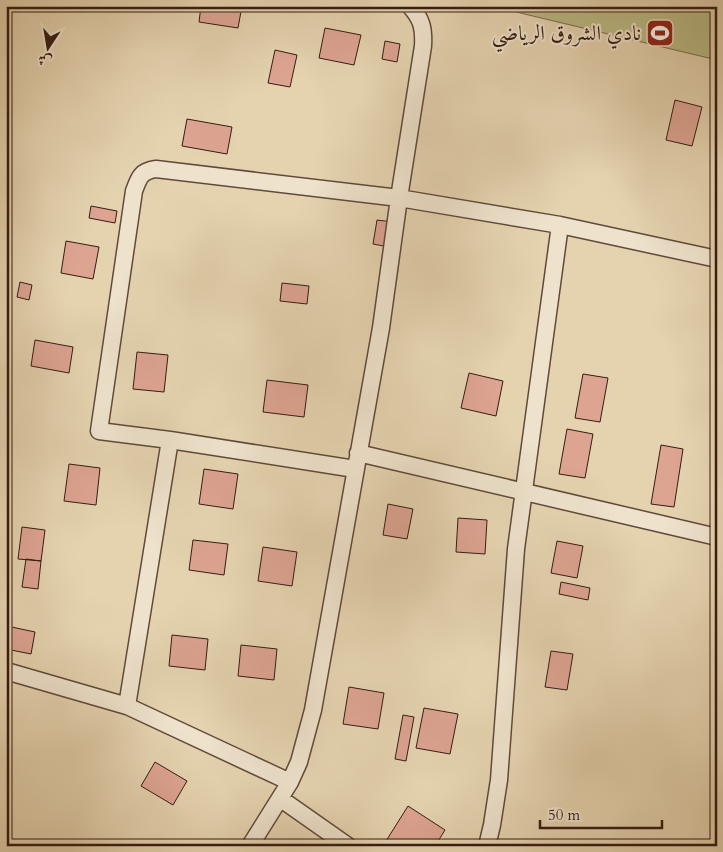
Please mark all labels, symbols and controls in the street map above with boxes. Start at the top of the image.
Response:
sports icon: نادي الشروق الرياضي [645,18,675,48]
place label: نادي الشروق الرياضي [492,19,641,53]
north arrow [22,22,72,72]
text: ش [37,49,54,71]
scale bar [540,797,663,829]
text: 50 m [548,805,580,825]

